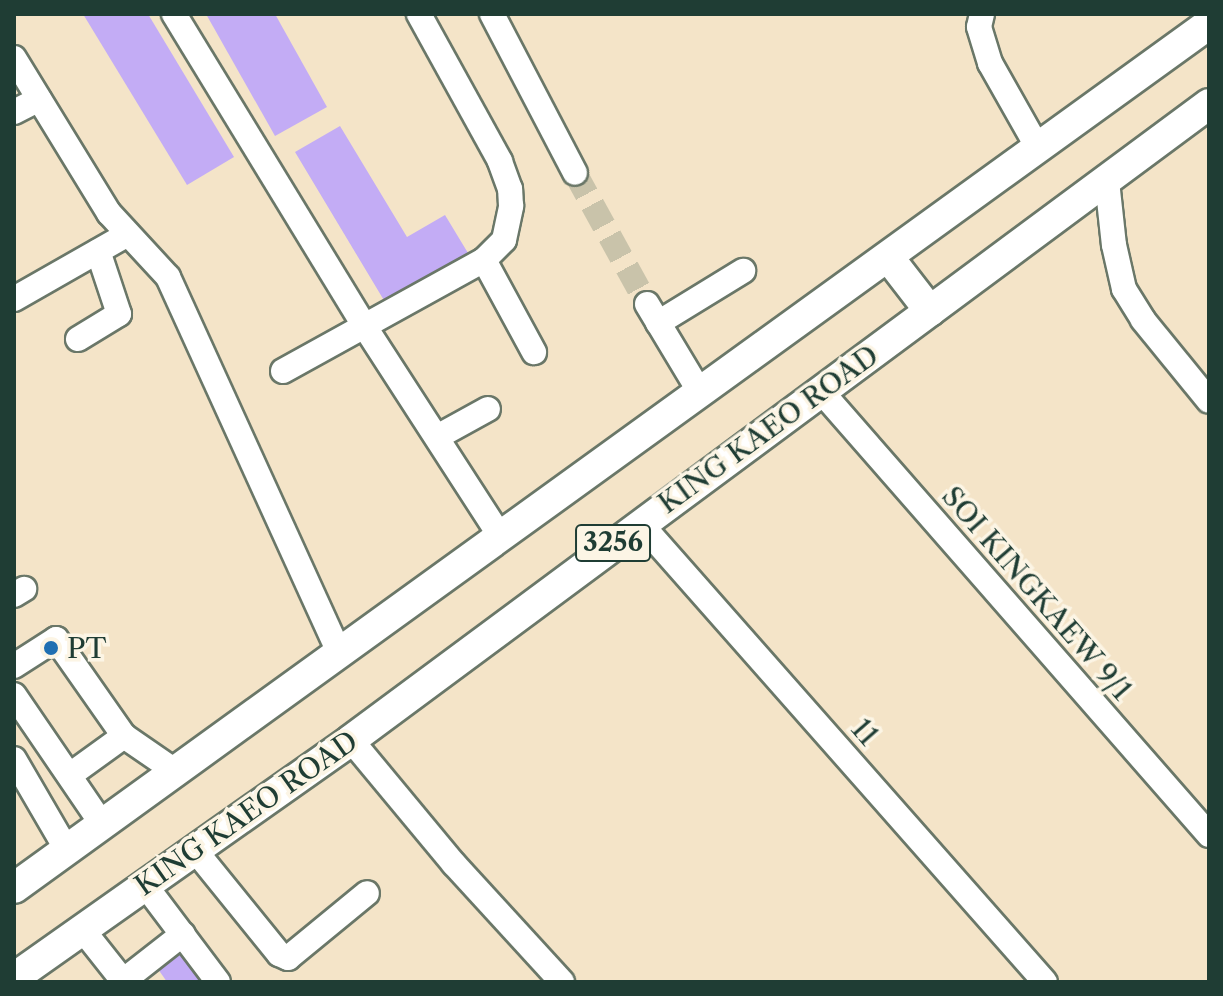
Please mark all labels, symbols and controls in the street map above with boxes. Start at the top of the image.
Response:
street label: KING KAEO ROAD [651,338,885,520]
street label: SOI KINGKAEW 9/1 [935,479,1139,707]
road number: 3256 [575,521,651,565]
place label: PT [67,631,106,665]
marker: PT [42,639,60,657]
street label: 11 [845,712,885,752]
street label: KING KAEO ROAD [128,724,364,902]

